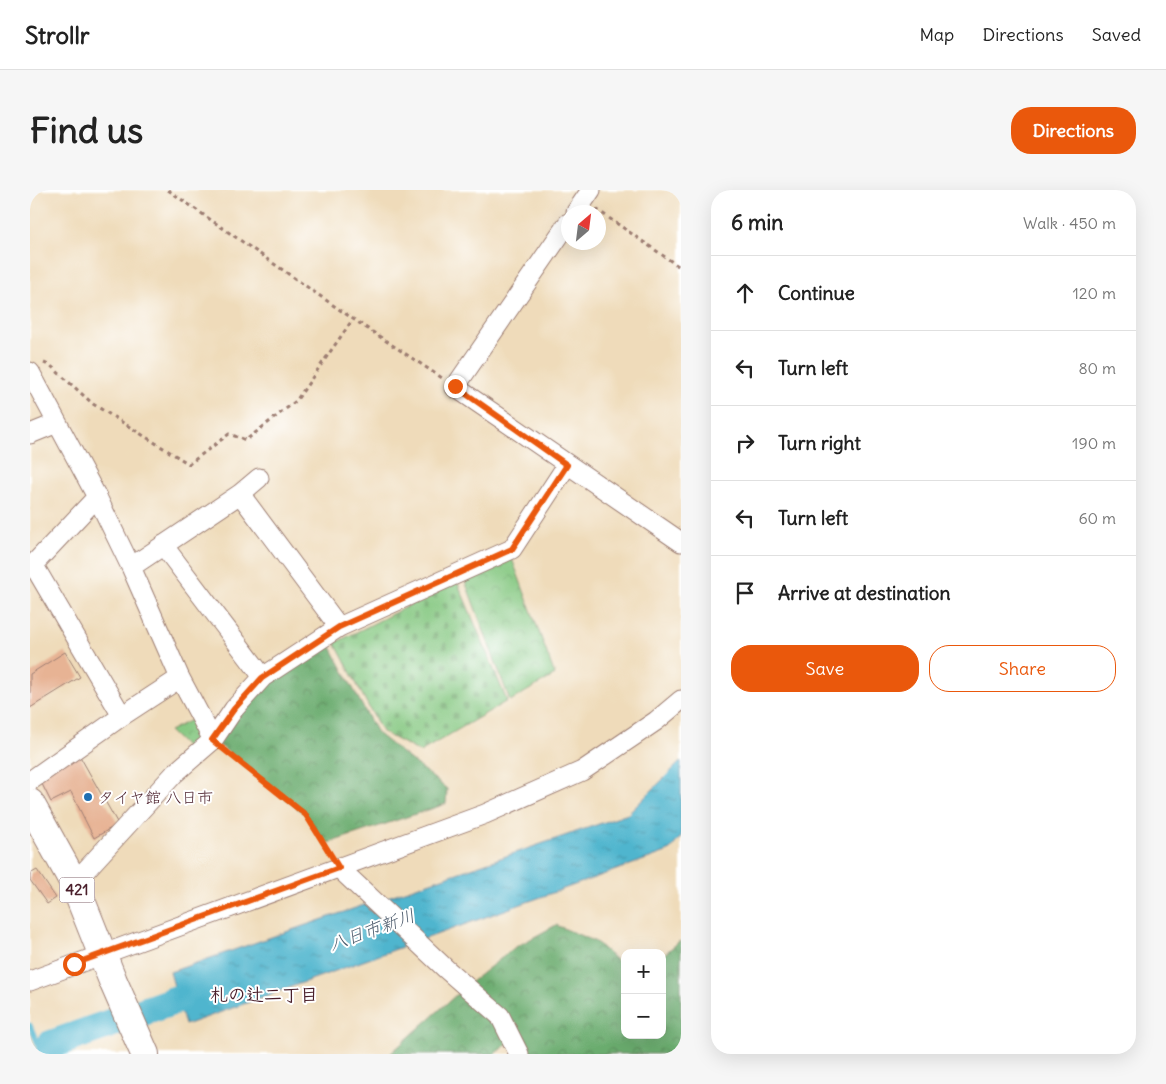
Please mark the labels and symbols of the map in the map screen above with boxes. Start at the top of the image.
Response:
north arrow [561,205,606,250]
route end [444,375,467,398]
place label: タイヤ館 八日市 [98,787,213,807]
marker: タイヤ館 八日市 [82,791,94,803]
road number: 421 [60,878,94,902]
water label: 八日市新川 [326,903,418,956]
route start [63,953,86,976]
district label: 札の辻二丁目 [210,983,318,1006]

